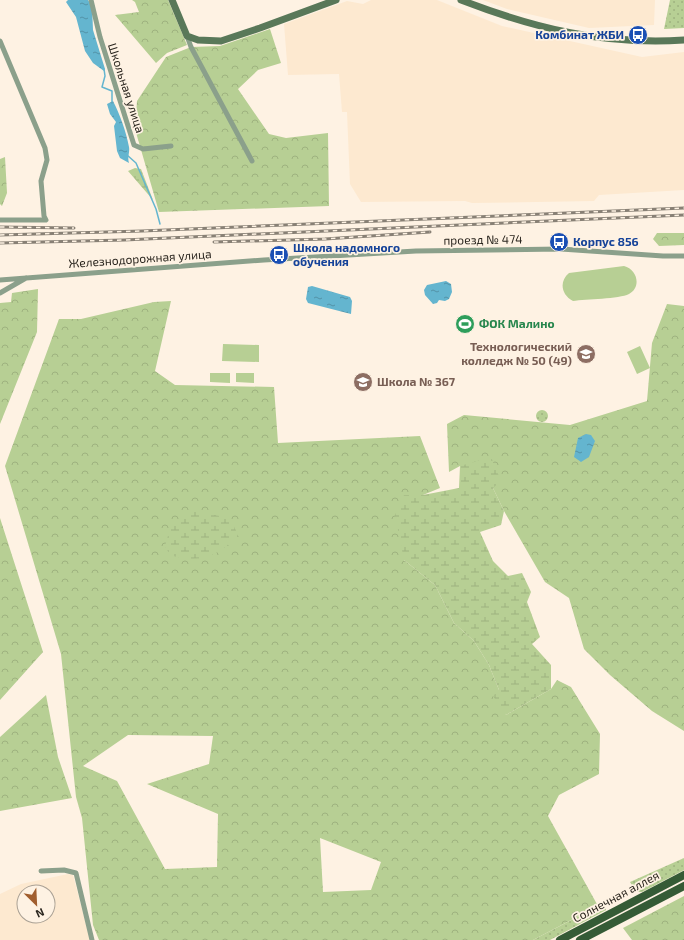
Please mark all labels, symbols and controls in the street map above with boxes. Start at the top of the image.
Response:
bus stop icon: Комбинат ЖБИ [627,24,649,46]
place label: Комбинат ЖБИ [535,27,624,41]
street label: Школьная улица [105,41,148,135]
street label: проезд № 474 [443,231,523,247]
bus stop icon: Корпус 856 [548,231,570,253]
place label: Корпус 856 [573,234,639,248]
place label: Школа надомного обучения [293,240,400,268]
bus stop icon: Школа надомного обучения [268,244,290,266]
street label: Железнодорожная улица [68,246,212,271]
sports icon: ФОК Малино [454,313,476,335]
place label: ФОК Малино [479,316,554,330]
place label: Технологический колледж № 50 (49) [461,339,572,367]
school or university icon: Технологический колледж № 50 (49) [575,343,597,365]
school or university icon: Школа № 367 [352,371,374,393]
place label: Школа № 367 [377,374,456,388]
street label: Солнечная аллея [570,867,661,925]
north arrow [16,884,56,924]
text: N [34,906,47,921]

